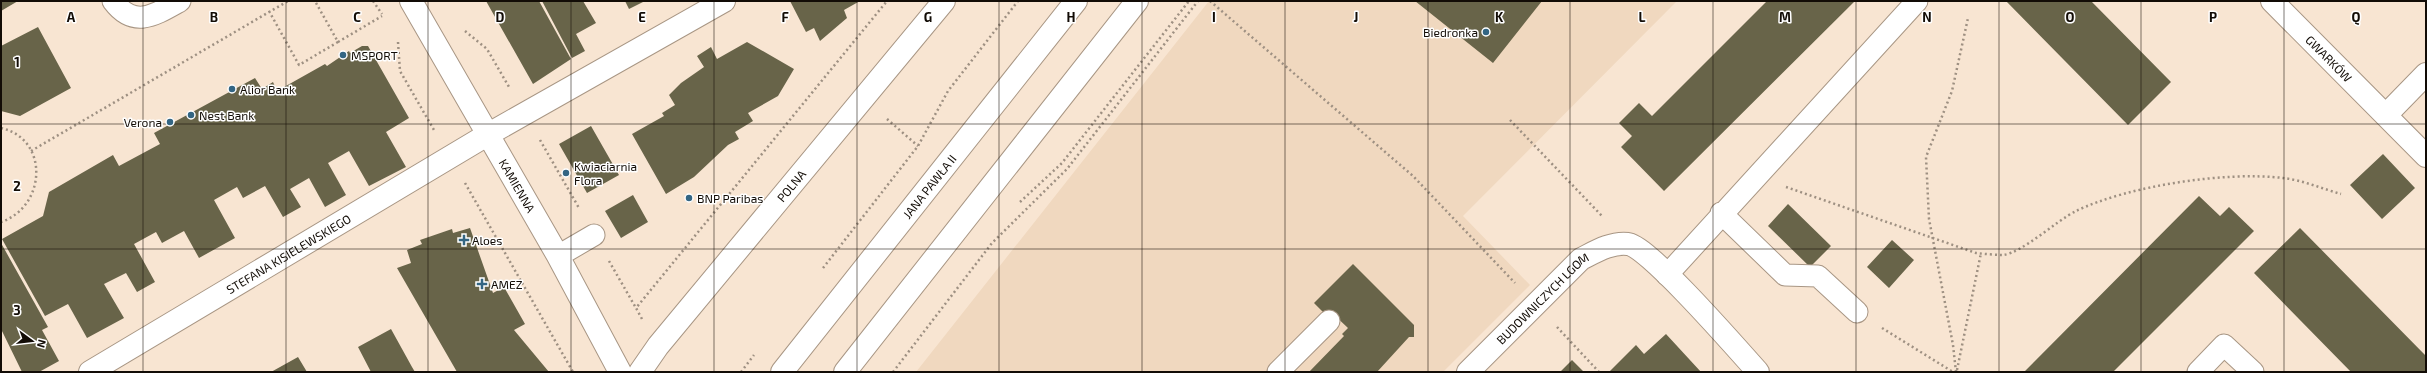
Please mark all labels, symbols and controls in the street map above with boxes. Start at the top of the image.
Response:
text: A [67,9,76,25]
text: B [210,9,218,25]
text: C [353,9,361,25]
text: D [496,9,505,25]
text: E [638,9,646,25]
text: F [781,9,789,25]
text: G [924,9,932,25]
text: H [1067,9,1076,25]
text: I [1212,9,1216,25]
text: J [1354,9,1358,25]
text: K [1495,9,1504,25]
text: L [1639,9,1646,25]
text: M [1779,9,1791,25]
text: N [1922,9,1932,25]
text: O [2066,9,2075,25]
text: P [2209,9,2217,25]
text: Q [2352,9,2361,26]
place label: Biedronka [1423,25,1478,39]
marker: Biedronka [1481,27,1491,37]
street label: GWARKÓW [2303,32,2355,85]
place label: MSPORT [351,48,398,62]
marker: MSPORT [338,50,348,60]
text: 1 [14,54,20,70]
place label: Alior Bank [240,82,295,96]
marker: Alior Bank [227,84,237,94]
place label: Nest Bank [199,108,254,122]
marker: Nest Bank [186,110,196,120]
place label: Verona [124,115,162,129]
marker: Verona [165,117,175,127]
street label: JANA PAWŁA II [900,151,959,221]
street label: KAMIENNA [496,156,539,215]
place label: Kwiaciarnia Flora [574,159,637,187]
street label: POLNA [774,166,809,204]
marker: Kwiaciarnia Flora [561,168,571,178]
text: 2 [13,178,21,194]
place label: BNP Paribas [697,191,763,205]
marker: BNP Paribas [684,193,694,203]
street label: STEFANA KISIELEWSKIEGO [224,211,353,296]
place label: Aloes [472,233,502,247]
marker: Aloes [459,235,469,245]
street label: BUDOWNICZYCH LGOM [1493,249,1591,347]
place label: AMEZ [491,277,523,291]
marker: AMEZ [476,278,488,290]
text: 3 [13,302,21,318]
north arrow [12,321,52,361]
text: N [35,338,49,349]

